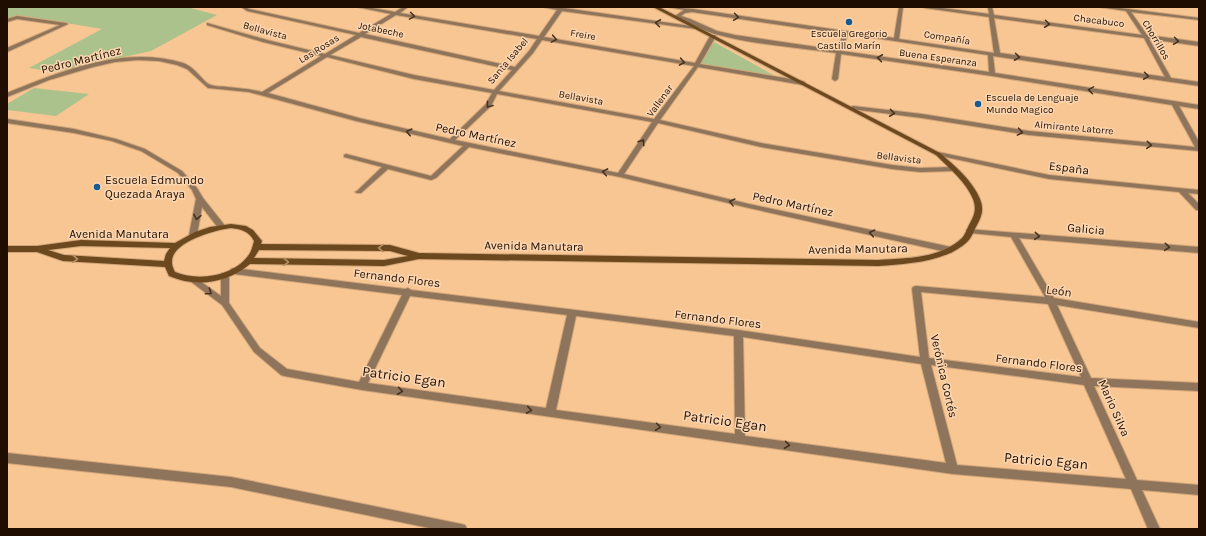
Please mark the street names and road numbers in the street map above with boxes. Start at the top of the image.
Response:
street label: Chacabuco [1073,12,1125,30]
street label: Chorrillos [1139,18,1173,62]
street label: Bellavista [242,19,288,43]
street label: Jotabeche [357,19,405,41]
street label: Freire [569,27,597,43]
street label: Compañía [923,28,971,48]
street label: Las Rosas [297,32,341,66]
street label: Santa Isabel [485,35,531,87]
street label: Pedro Martínez [40,43,123,77]
street label: Buena Esperanza [898,47,978,69]
street label: Vallenar [644,82,676,119]
street label: Bellavista [558,88,604,108]
street label: Almirante Latorre [1034,119,1114,137]
street label: Pedro Martínez [434,120,518,150]
street label: Bellavista [876,149,922,167]
street label: España [1048,159,1090,177]
street label: Pedro Martínez [751,189,835,219]
street label: Galicia [1067,220,1105,238]
street label: Avenida Manutara [69,227,169,241]
street label: Avenida Manutara [484,238,584,254]
street label: Avenida Manutara [808,241,908,257]
street label: Fernando Flores [353,266,441,290]
street label: León [1045,282,1073,300]
street label: Fernando Flores [674,307,762,331]
street label: Verónica Cortés [928,333,960,419]
street label: Fernando Flores [995,351,1083,375]
street label: Patricio Egan [361,363,447,391]
street label: Mario Silva [1095,377,1133,439]
street label: Patricio Egan [682,407,768,435]
street label: Patricio Egan [1003,449,1089,473]

